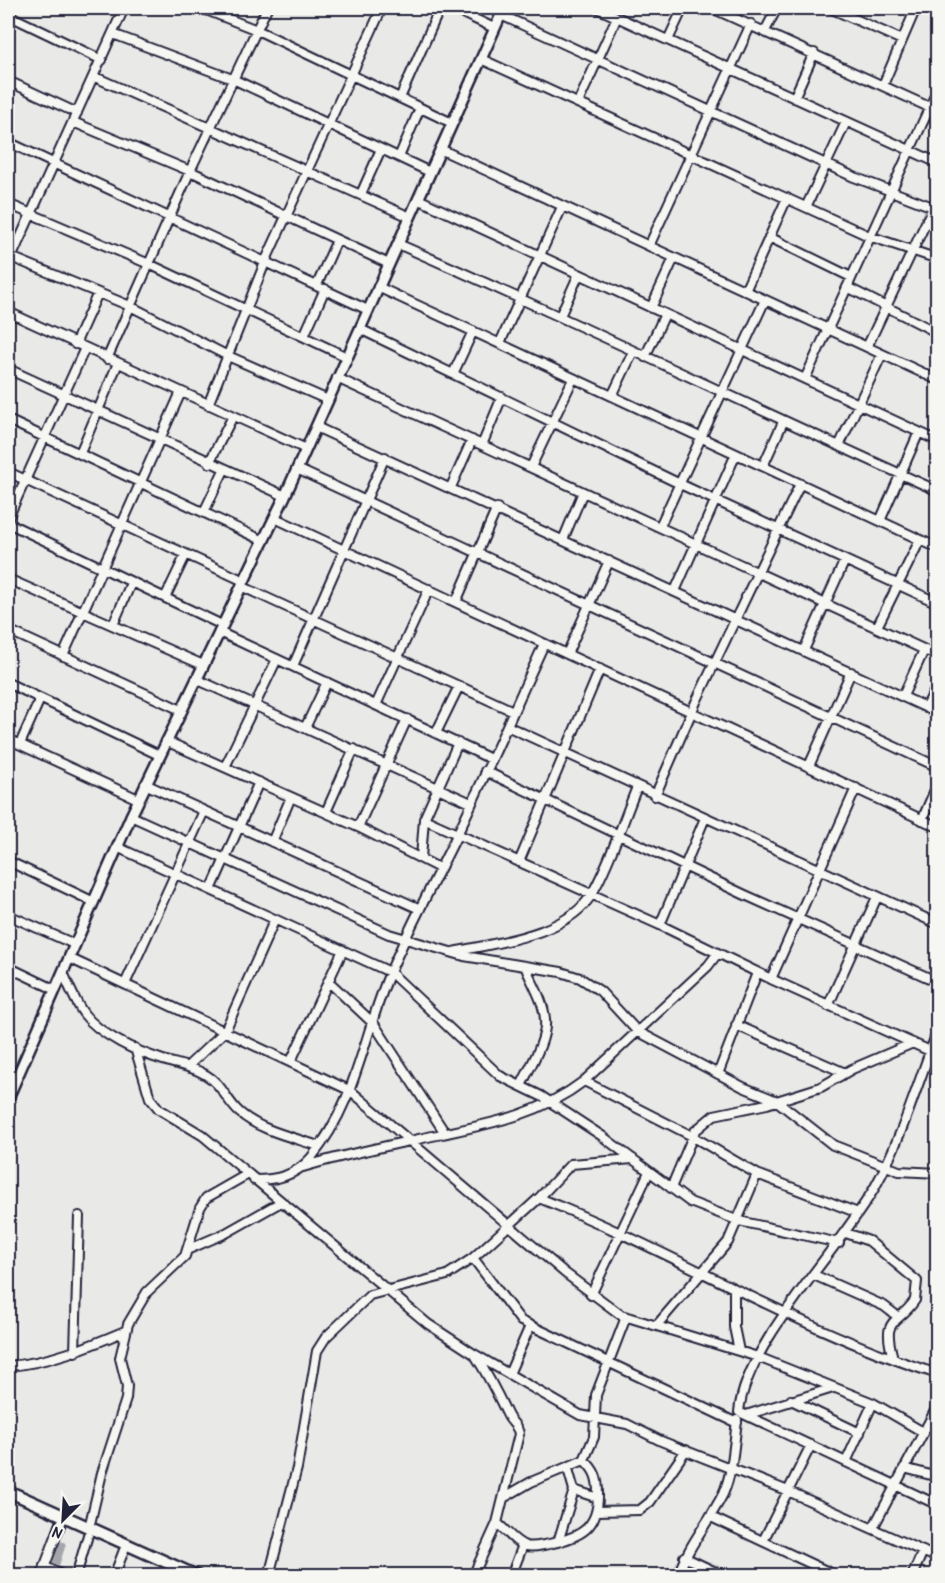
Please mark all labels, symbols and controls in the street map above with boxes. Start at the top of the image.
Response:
north arrow [33,1490,93,1550]
text: N [48,1522,65,1545]

